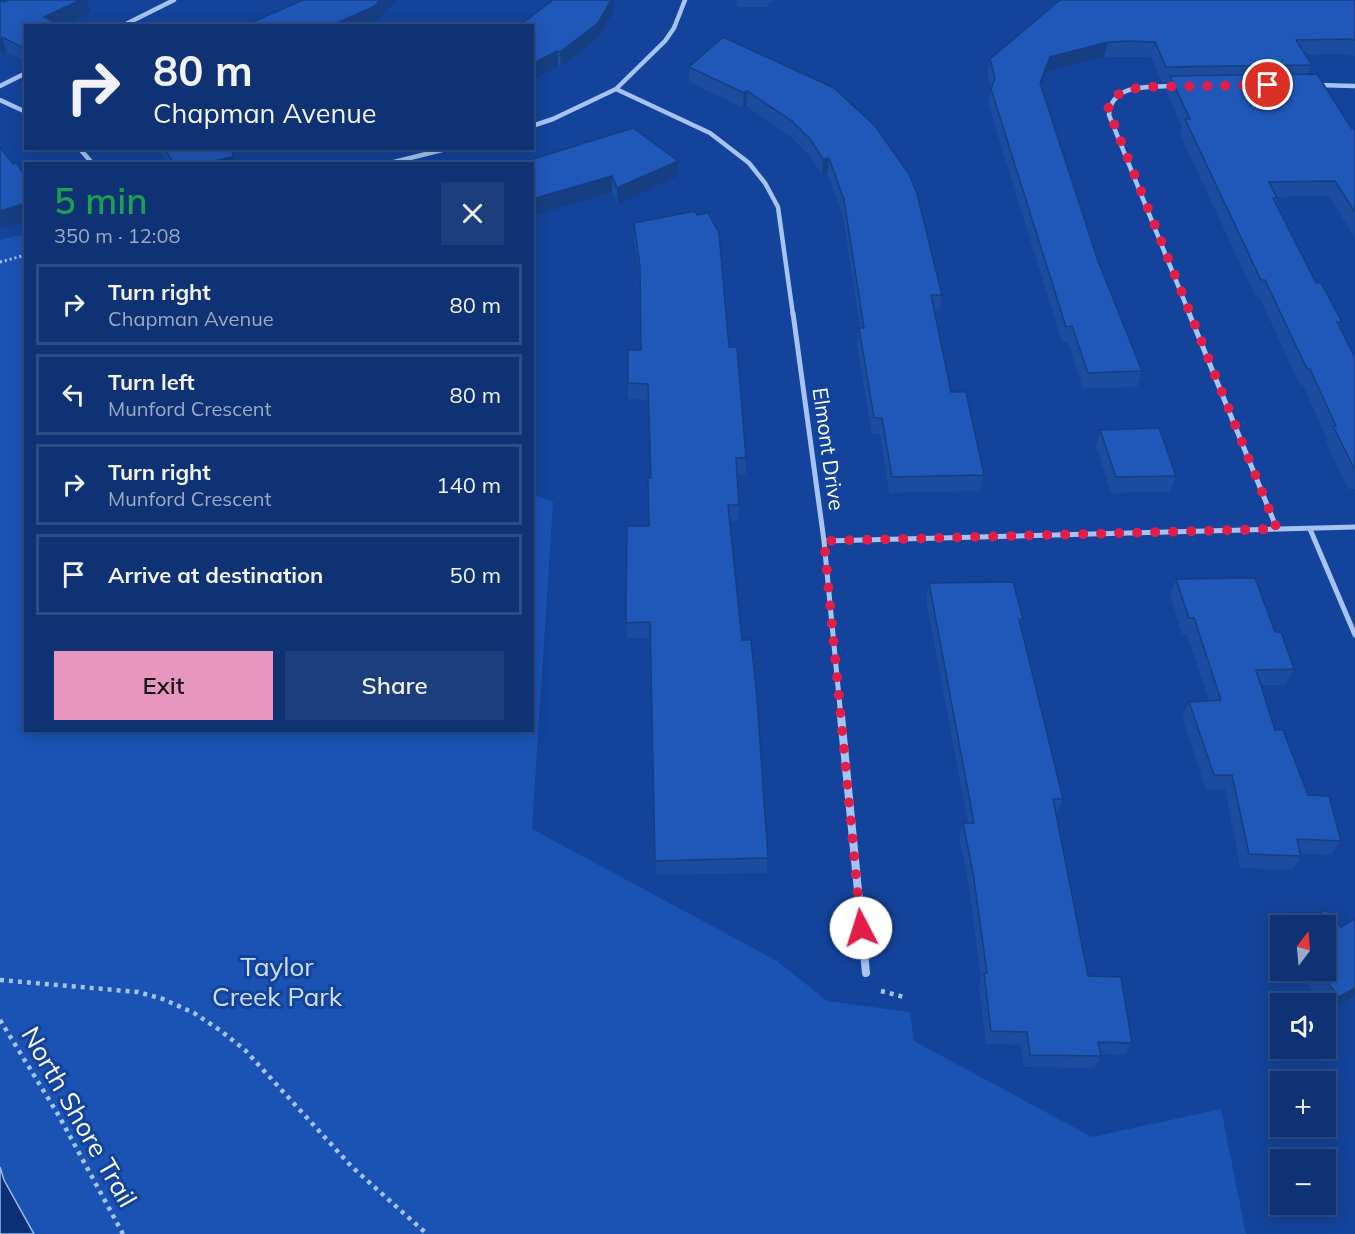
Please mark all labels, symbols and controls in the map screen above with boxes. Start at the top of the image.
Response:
text: 80 m [153,44,253,97]
icon: right [54,48,132,126]
pin [1242,59,1293,110]
icon: arrive [1251,68,1284,101]
text: Chapman Avenue [153,96,377,130]
text: 5 min [54,178,148,223]
button: close [441,182,504,245]
text: 350 m · 12:08 [54,223,180,248]
text: Turn right [108,278,211,306]
icon: right [57,288,90,321]
text: 80 m [450,291,501,319]
text: Chapman Avenue [108,306,274,331]
text: Turn left [108,368,195,396]
icon: left [57,378,90,411]
text: 80 m [450,381,501,409]
street label: Elmont Drive [808,386,850,512]
text: Munford Crescent [108,396,272,421]
text: Turn right [108,458,211,486]
icon: right [57,468,90,501]
text: 140 m [436,471,501,499]
text: Munford Crescent [108,486,272,511]
icon: arrive [57,558,90,591]
text: Arrive at destination [108,561,323,589]
text: 50 m [450,561,501,589]
button: Exit [54,651,273,720]
button: Share [285,651,504,720]
position arrow [829,896,893,960]
north arrow [1270,915,1336,981]
map controls [1270,915,1336,1215]
park label: Taylor Creek Park [212,950,343,1013]
button: sound [1270,993,1336,1059]
street label: North Shore Trail [14,1021,144,1213]
button: + [1270,1071,1336,1137]
button: − [1270,1149,1336,1215]

